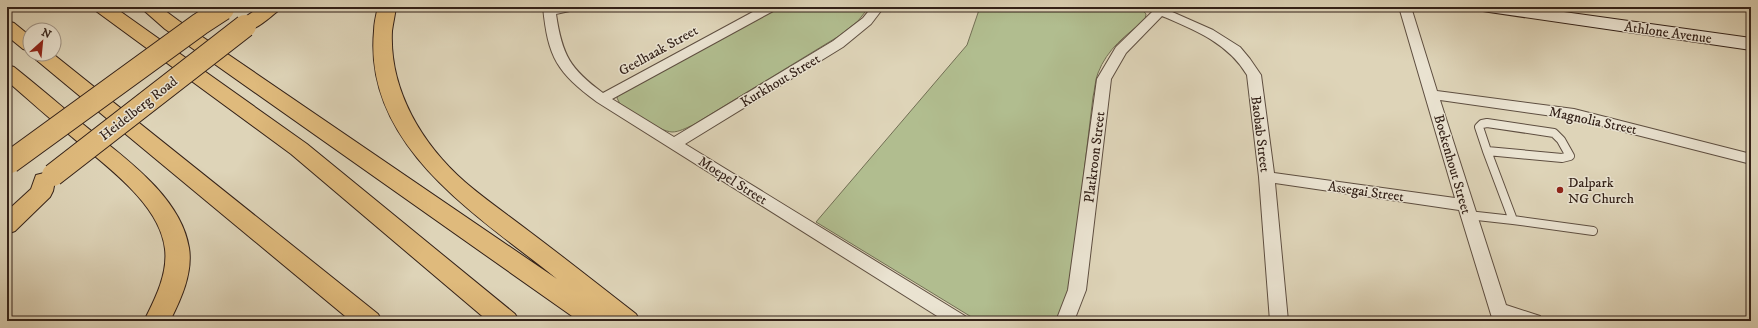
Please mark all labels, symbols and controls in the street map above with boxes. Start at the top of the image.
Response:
street label: Athlone Avenue [1623,18,1713,48]
street label: Geelhaak Street [616,21,702,80]
north arrow [22,22,62,62]
text: N [39,26,53,42]
street label: Kurkhout Street [737,50,824,112]
street label: Heidelberg Road [96,73,181,145]
street label: Baobab Street [1246,95,1274,174]
street label: Magnolia Street [1547,103,1639,139]
street label: Platkroon Street [1080,110,1110,204]
street label: Boekenhout Street [1429,112,1475,217]
street label: Moepel Street [694,152,771,210]
place label: Dalpark NG Church [1568,174,1635,208]
street label: Assegai Street [1327,178,1406,206]
marker: Dalpark NG Church [1555,185,1565,195]

